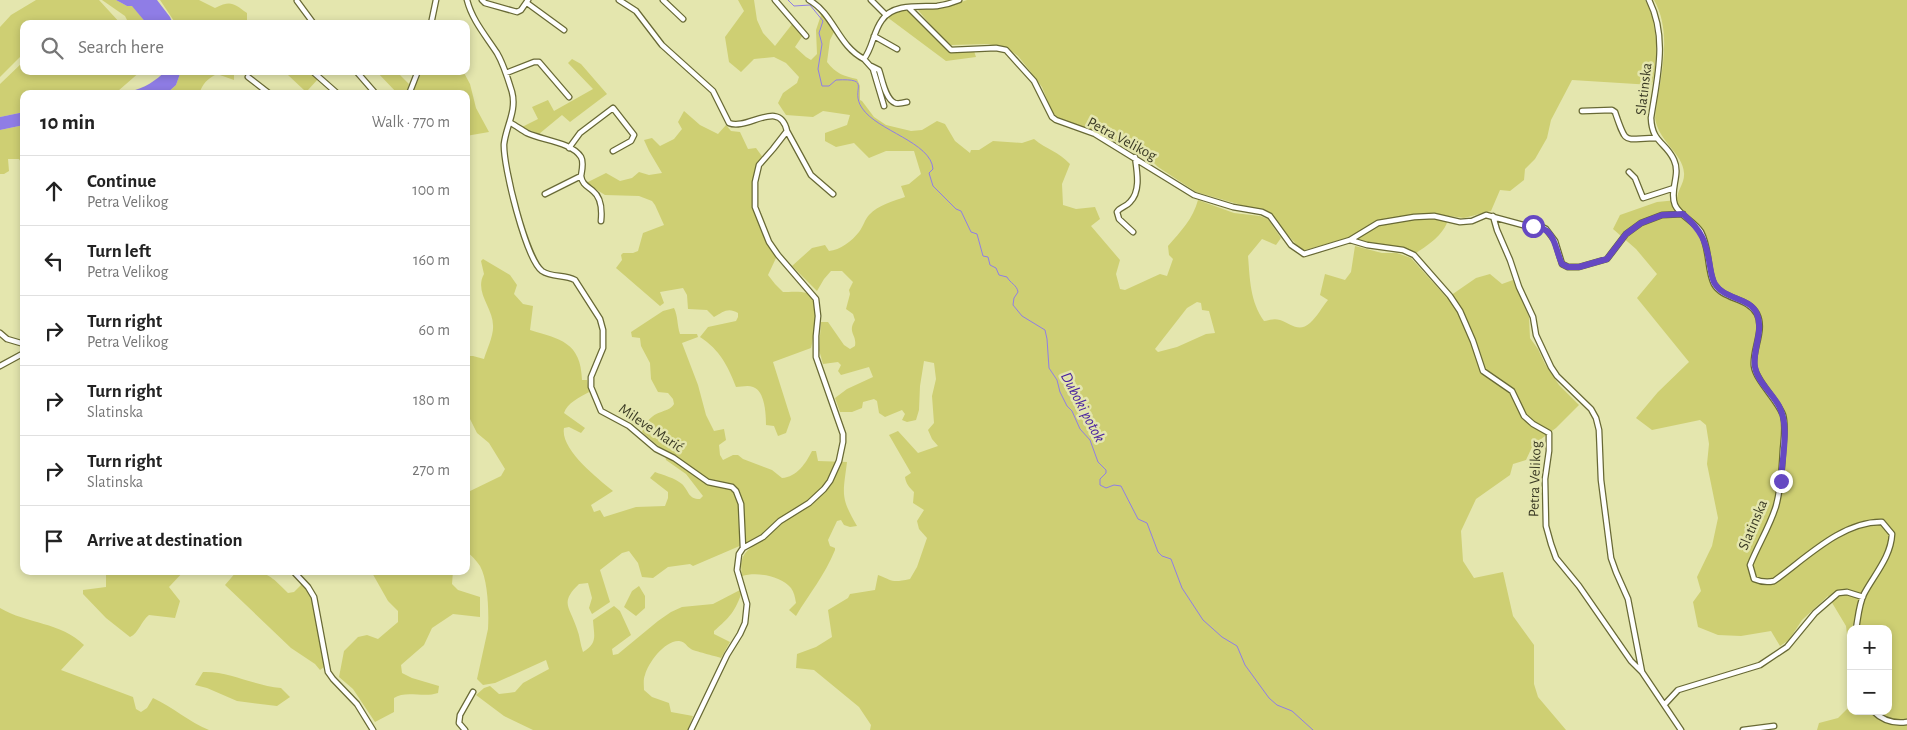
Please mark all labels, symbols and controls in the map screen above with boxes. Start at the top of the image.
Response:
search box [20,20,470,75]
icon: search [38,34,66,62]
text: Search here [78,38,164,57]
street label: Slatinska [1633,62,1655,116]
text: 10 min [40,112,95,133]
text: Walk · 770 m [372,114,450,130]
street label: Petra Velikog [1085,114,1160,164]
text: Continue [87,172,156,191]
icon: ahead [40,177,68,205]
text: 100 m [412,182,450,198]
text: Petra Velikog [87,194,168,210]
route start [1522,215,1545,238]
text: Turn left [87,242,151,261]
icon: left [40,247,68,275]
text: 160 m [413,252,450,268]
text: Petra Velikog [87,264,168,280]
text: Turn right [87,312,162,331]
icon: right [40,317,68,345]
text: 60 m [419,322,450,338]
text: Petra Velikog [87,334,168,350]
water label: Duboki potok [1057,369,1108,445]
text: Turn right [87,382,162,401]
icon: right [40,387,68,415]
text: 180 m [413,392,450,408]
street label: Mileve Marić [616,401,686,455]
text: Slatinska [87,404,143,420]
street label: Petra Velikog [1526,440,1544,517]
text: Turn right [87,452,162,471]
icon: right [40,457,68,485]
text: 270 m [412,462,450,478]
route end [1770,470,1793,493]
text: Slatinska [87,474,143,490]
street label: Slatinska [1736,498,1770,552]
icon: arrive [40,527,68,555]
text: Arrive at destination [87,531,243,550]
map controls [1847,625,1892,715]
button: + [1847,625,1892,670]
button: − [1847,670,1892,715]

